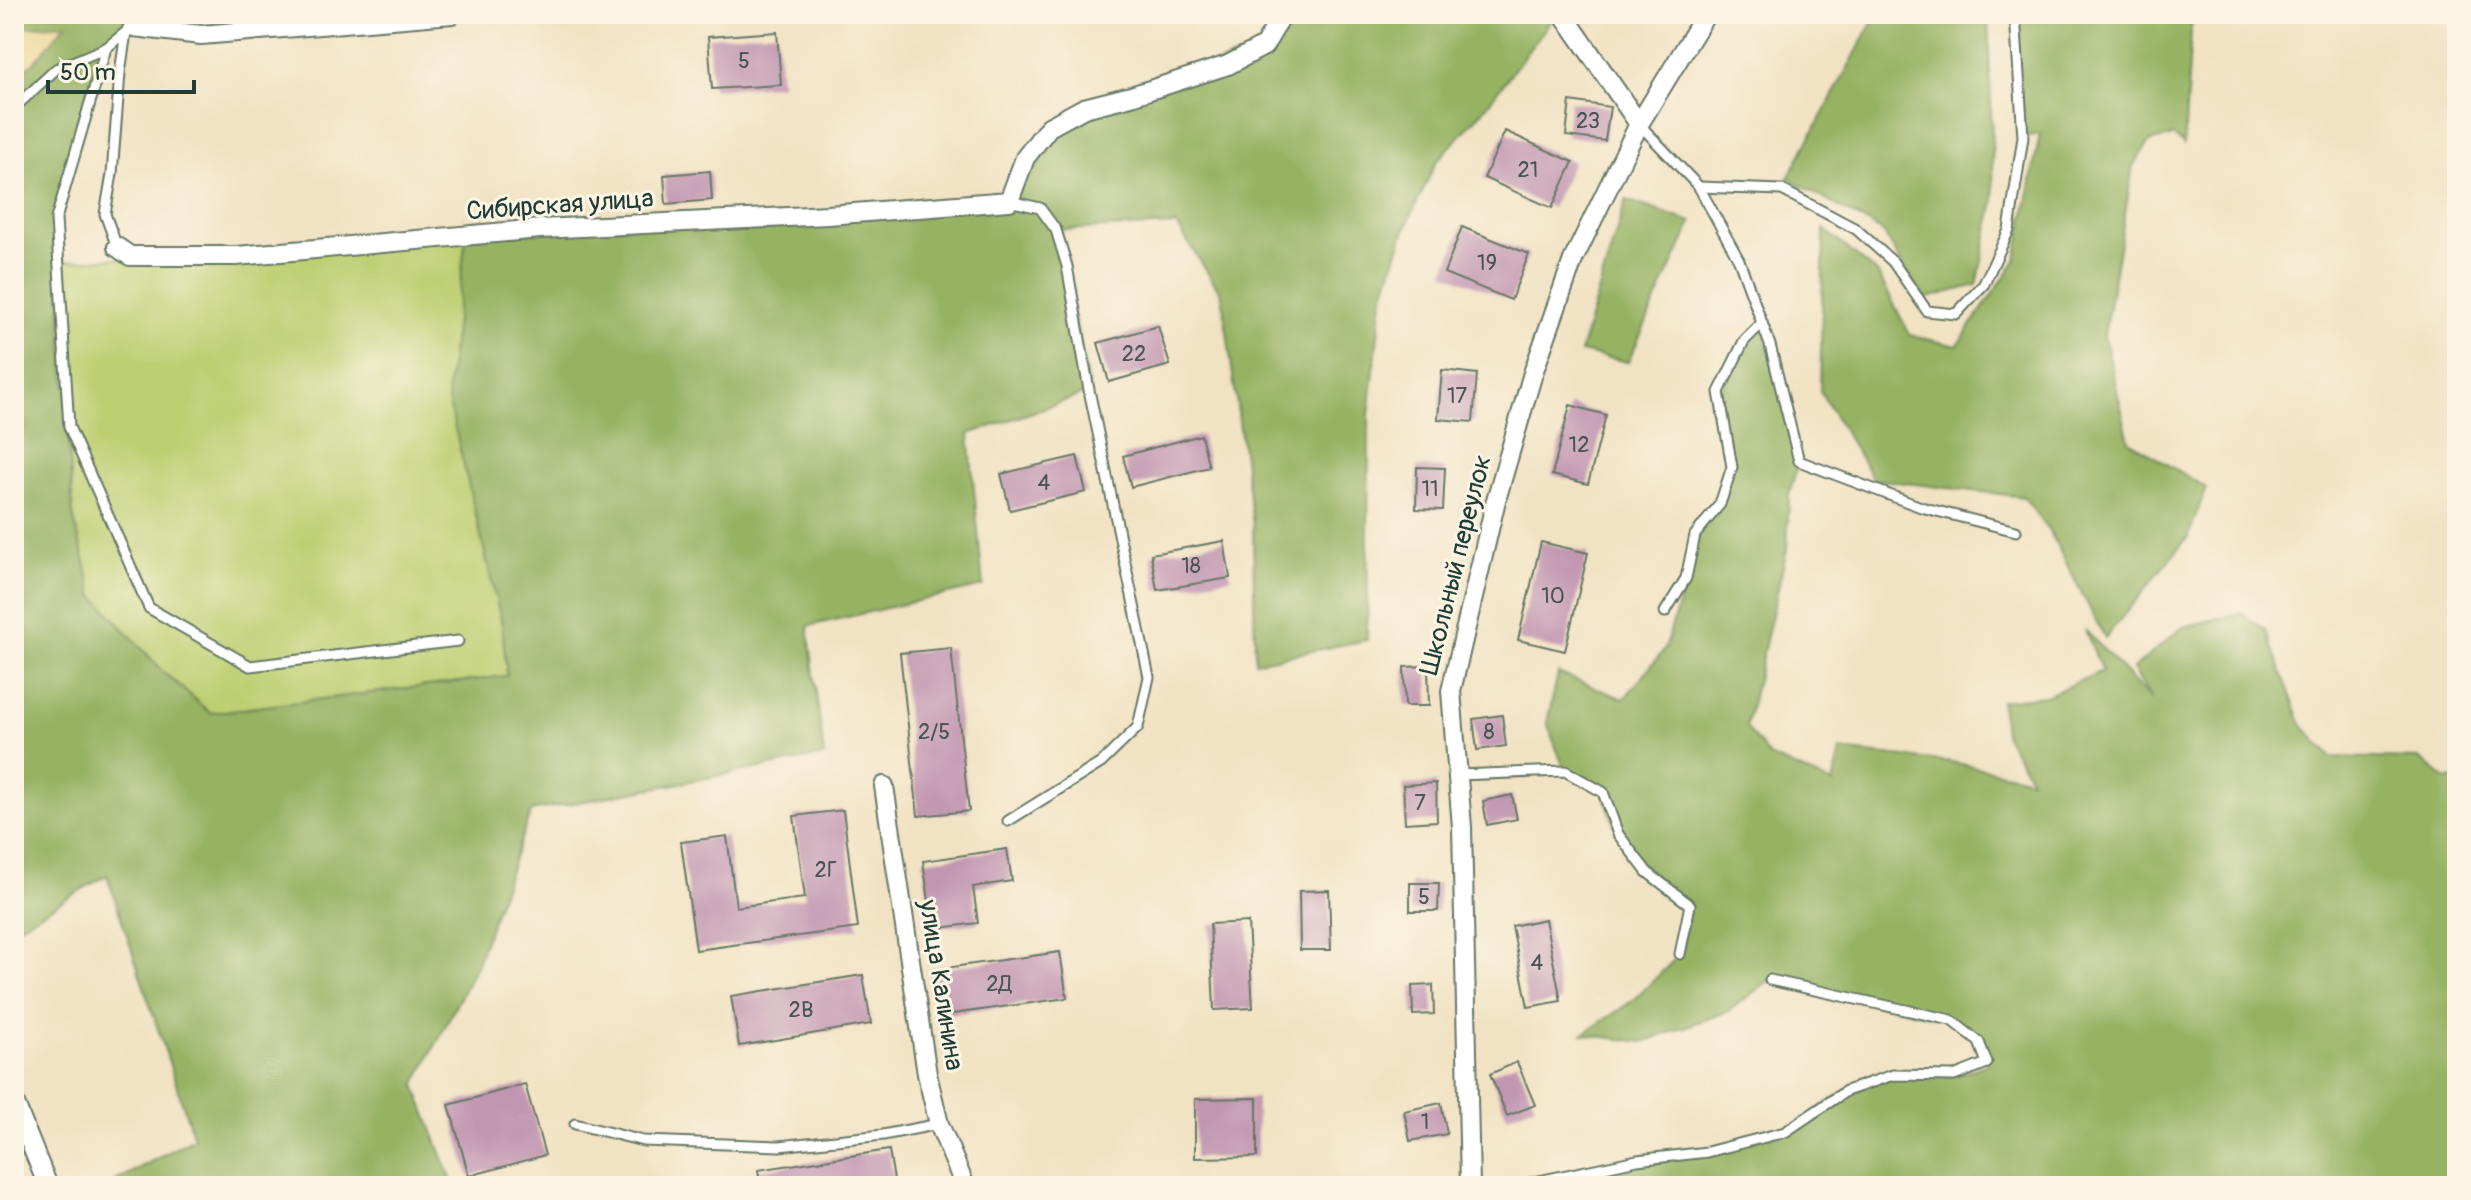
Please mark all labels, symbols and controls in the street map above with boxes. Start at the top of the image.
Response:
scale bar [48,44,194,94]
house number: 5 [738,47,750,75]
text: 50 m [60,58,116,87]
house number: 23 [1576,107,1600,135]
house number: 21 [1518,156,1538,184]
street label: Сибирская улица [465,182,655,228]
house number: 19 [1477,249,1497,277]
house number: 22 [1122,340,1146,368]
house number: 17 [1447,382,1467,410]
house number: 12 [1569,431,1589,459]
street label: Школьный переулок [1413,452,1499,678]
house number: 4 [1038,469,1051,497]
house number: 11 [1421,475,1439,503]
house number: 18 [1181,552,1201,580]
house number: 10 [1541,582,1565,610]
house number: 2/5 [918,718,950,746]
house number: 8 [1483,718,1495,746]
house number: 7 [1414,789,1426,817]
house number: 2Г [815,856,837,884]
house number: 5 [1418,883,1430,911]
street label: улица Калинина [912,896,970,1073]
house number: 4 [1531,949,1544,977]
house number: 2Д [986,970,1013,998]
house number: 2В [789,996,813,1024]
house number: 1 [1421,1108,1429,1136]

